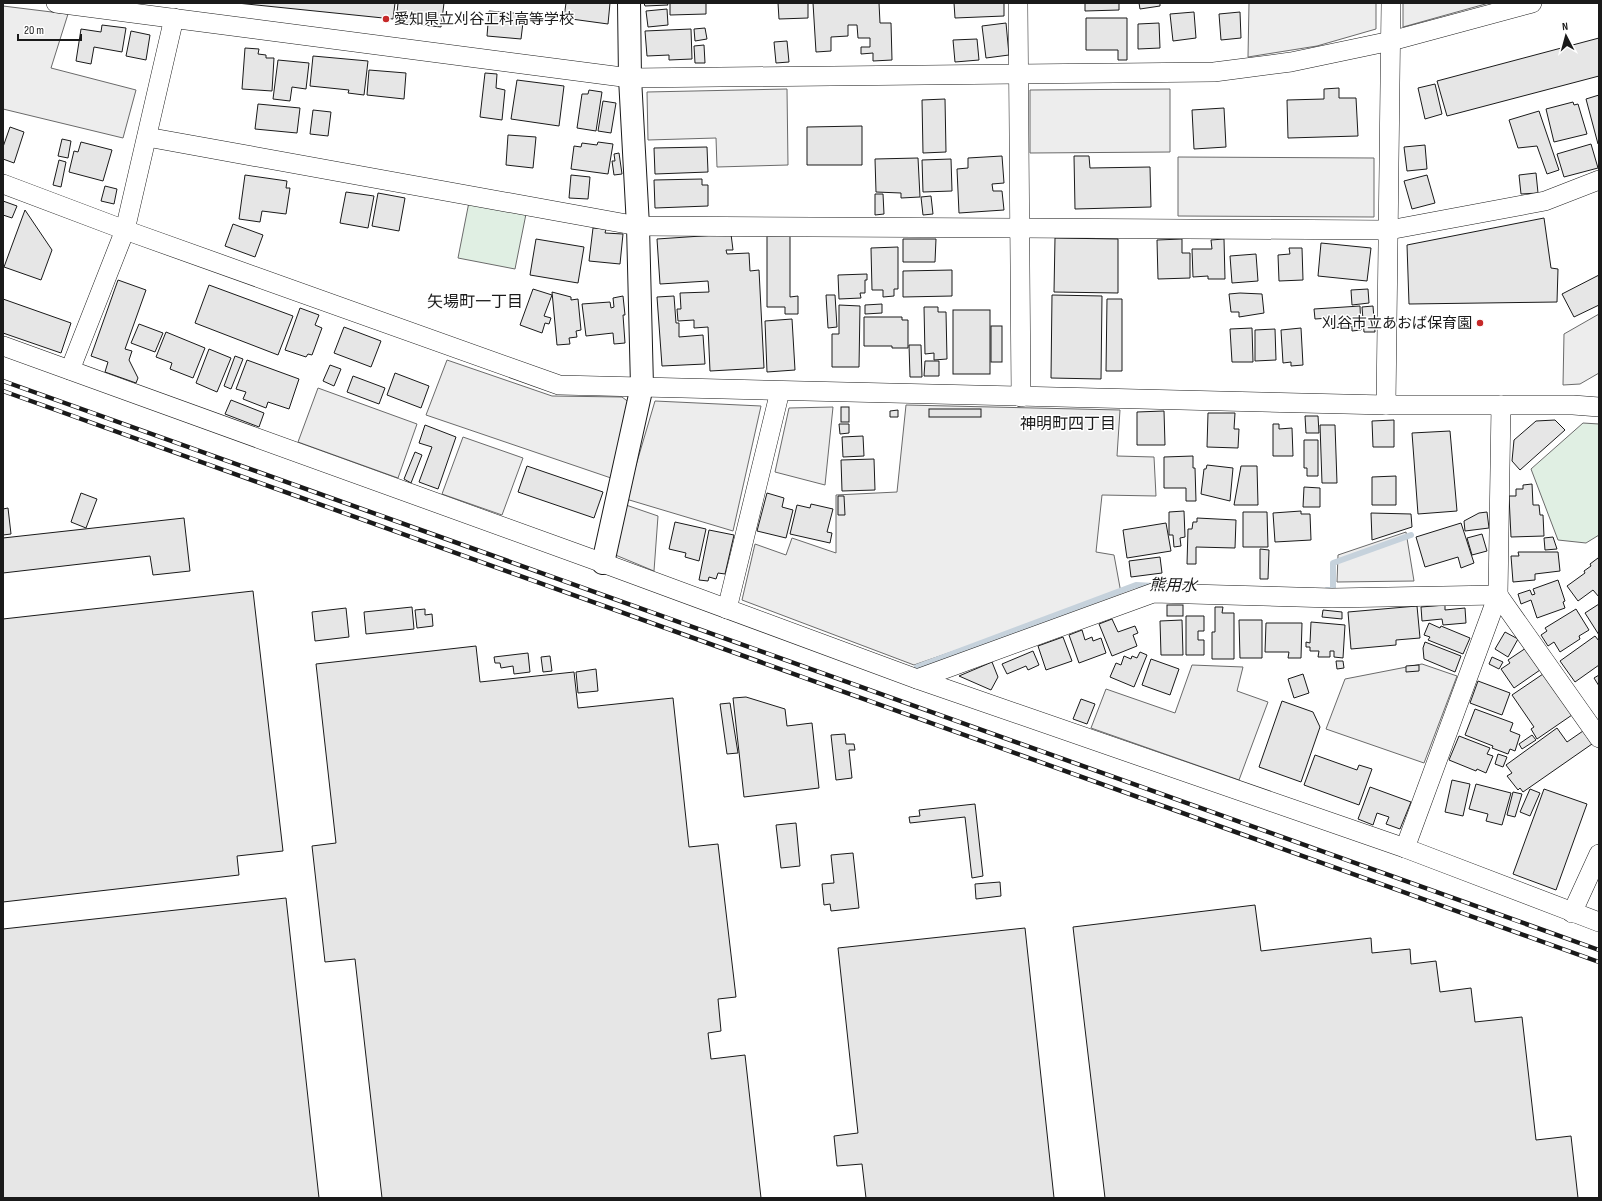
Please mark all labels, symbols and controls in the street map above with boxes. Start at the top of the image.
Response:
place label: 愛知県立刈谷工科高等学校 [394,10,574,29]
marker: 愛知県立刈谷工科高等学校 [381,14,391,24]
scale bar [18,16,81,42]
north arrow [1546,16,1586,56]
text: N [1561,20,1569,33]
text: 20 m [24,23,44,38]
district label: 矢場町一丁目 [427,293,523,312]
place label: 刈谷市立あおば保育園 [1322,314,1472,333]
marker: 刈谷市立あおば保育園 [1475,318,1485,328]
district label: 神明町四丁目 [1020,415,1116,434]
water label: 熊用水 [1149,576,1199,596]

